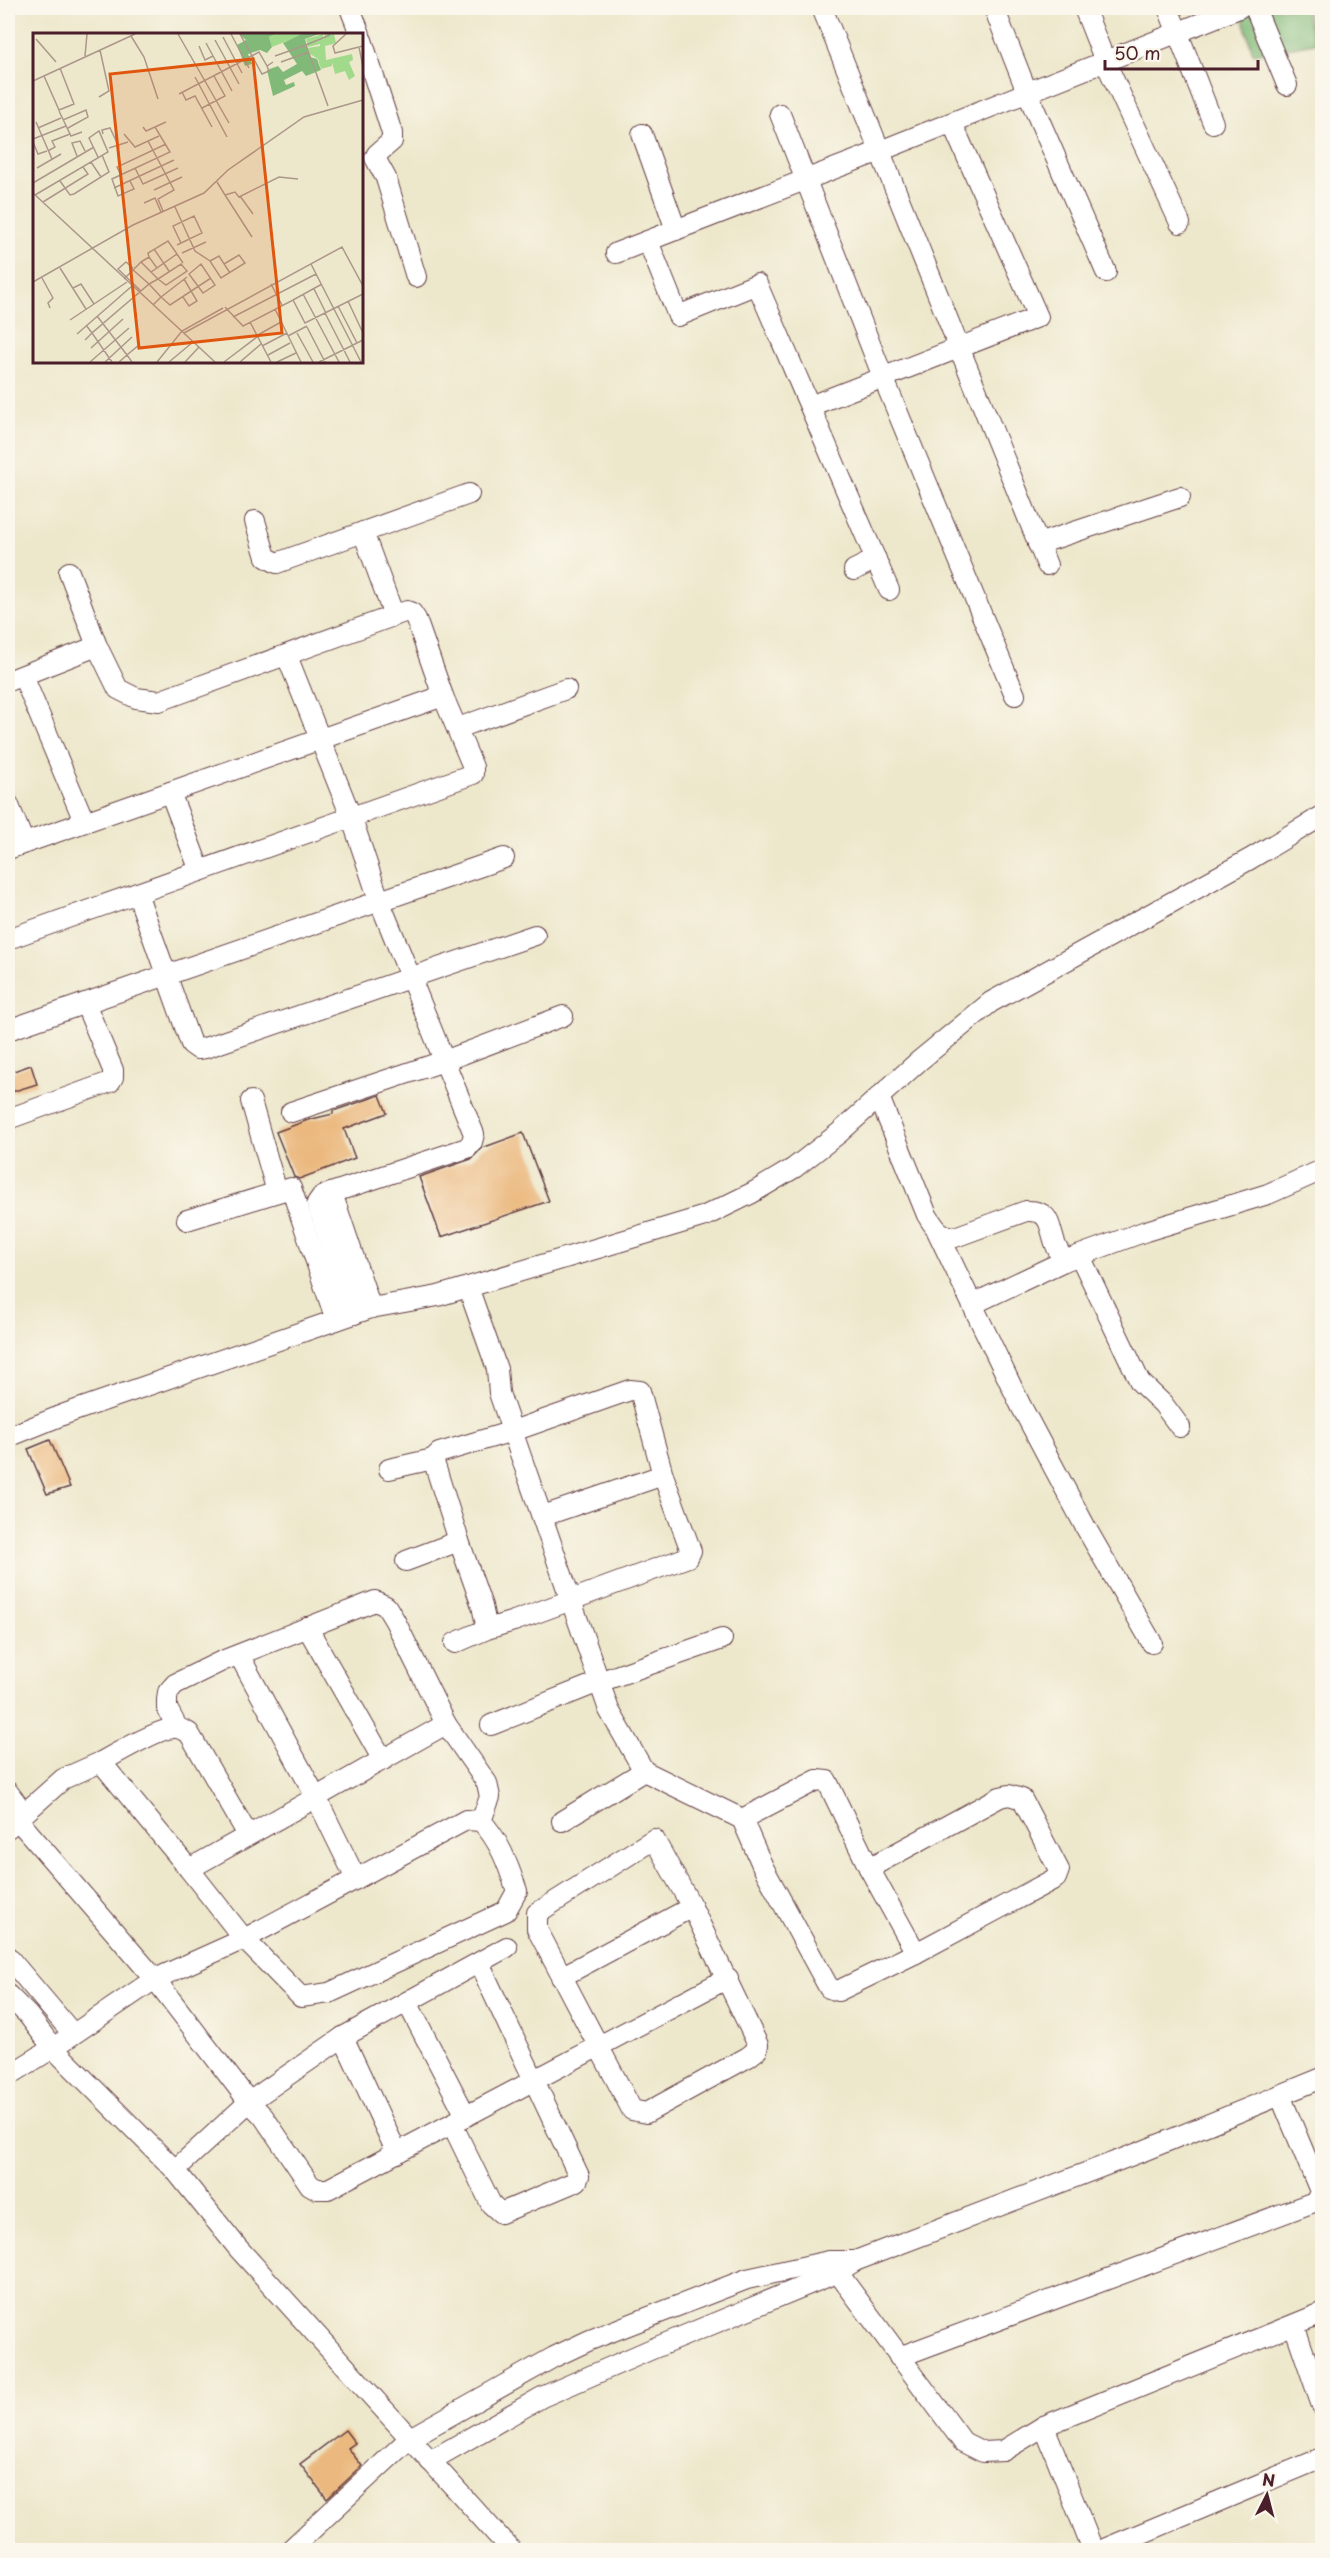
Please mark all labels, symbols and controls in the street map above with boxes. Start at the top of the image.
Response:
inset map [33,33,363,363]
scale bar [1105,33,1258,71]
text: 50 m [1114,39,1161,66]
north arrow [1237,2465,1297,2525]
text: N [1261,2466,1276,2492]

